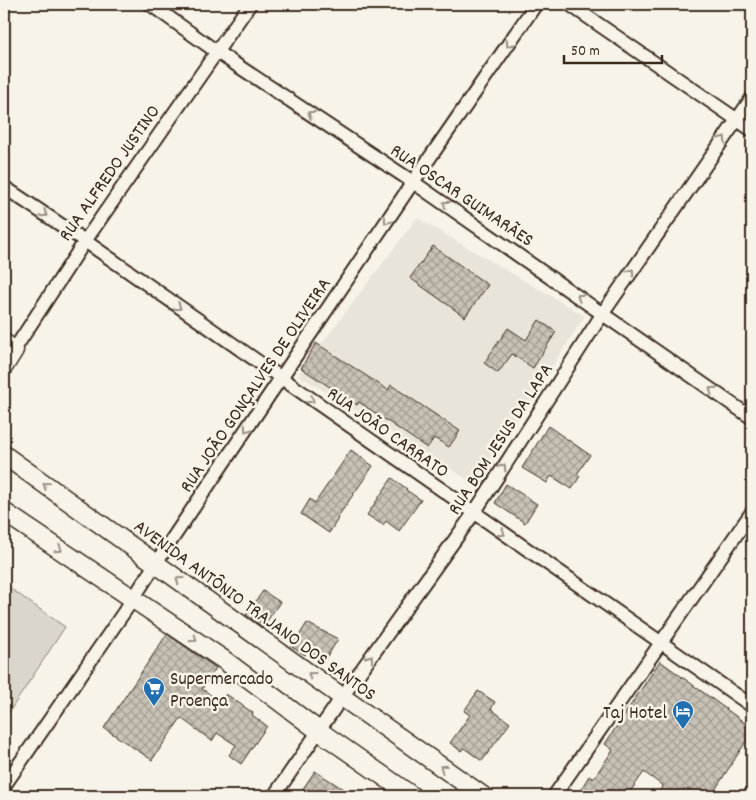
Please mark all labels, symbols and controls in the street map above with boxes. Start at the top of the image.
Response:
scale bar [564,32,661,64]
one-way arrow [506,38,515,48]
text: 50 m [571,41,600,63]
street label: RUA ALFREDO JUSTINO [54,100,168,248]
one-way arrow [307,111,316,120]
one-way arrow [717,135,726,145]
street label: RUA OSCAR GUIMARÃES [384,139,538,255]
one-way arrow [442,201,452,210]
one-way arrow [39,208,48,217]
one-way arrow [384,215,393,225]
one-way arrow [625,269,634,278]
street label: RUA JOÃO GONÇALVES DE OLIVEIRA [175,273,339,499]
one-way arrow [576,294,585,303]
one-way arrow [172,301,182,310]
street label: RUA BOM JESUS DA LAPA [443,359,561,521]
street label: RUA JOÃO CARRATO [321,382,453,486]
one-way arrow [709,387,718,396]
one-way arrow [305,394,315,403]
one-way arrow [244,423,253,432]
one-way arrow [497,463,507,472]
one-way arrow [43,482,52,491]
street label: AVENIDA ANTÔNIO TRAJANO DOS SANTOS [127,515,381,709]
one-way arrow [496,527,506,536]
one-way arrow [53,543,63,552]
one-way arrow [175,577,184,586]
one-way arrow [189,633,198,642]
one-way arrow [364,654,373,663]
place label: Supermercado Proença [170,667,273,716]
one-way arrow [307,672,316,681]
supermarket icon: Supermercado Proença [142,676,166,707]
hotel icon: Taj Hotel [671,699,695,730]
place label: Taj Hotel [603,701,667,728]
one-way arrow [440,765,449,774]

